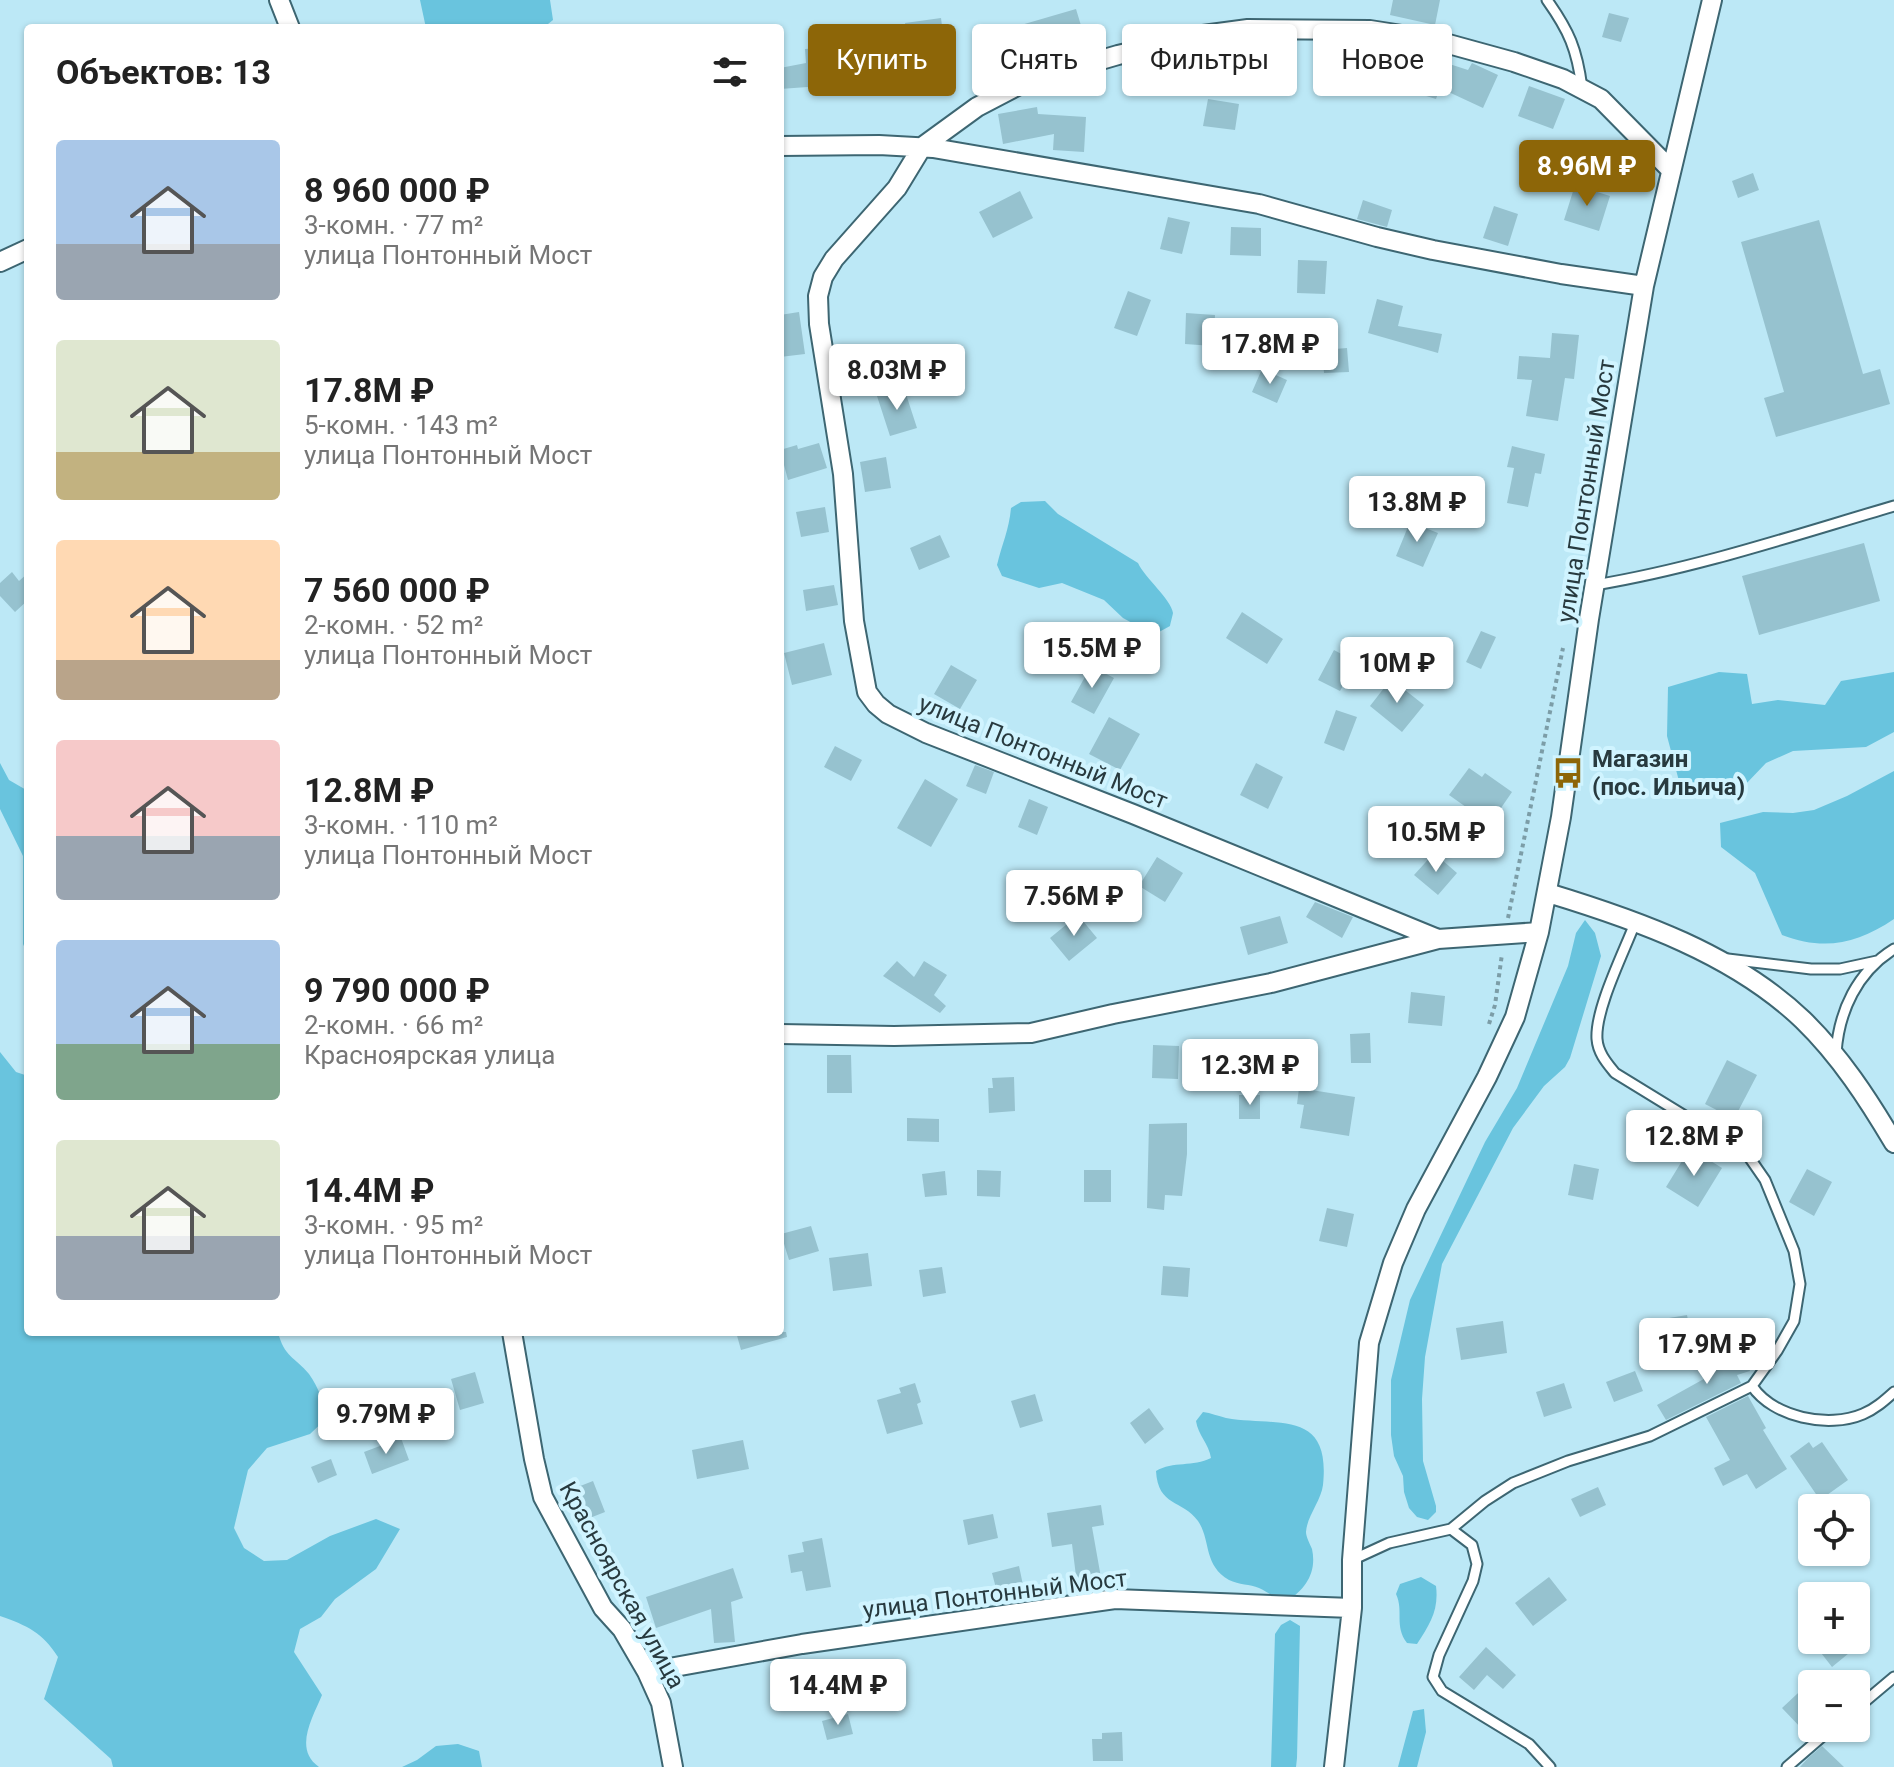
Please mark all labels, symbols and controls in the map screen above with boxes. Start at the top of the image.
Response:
chip: Купить [808,24,956,96]
chip: Снять [972,24,1106,96]
chip: Фильтры [1122,24,1297,96]
chip: Новое [1313,24,1452,96]
icon: filters [708,50,752,94]
text: Объектов: 13 [56,52,271,92]
pin: 8.96M ₽ [1513,140,1661,208]
text: 8.96M ₽ [1537,151,1637,181]
text: 8 960 000 ₽ [304,170,490,210]
icon: home [120,172,216,268]
text: 3-комн. · 77 m² [304,210,483,240]
text: улица Понтонный Мост [304,240,592,270]
pin: 17.8M ₽ [1196,318,1344,386]
text: 17.8M ₽ [1220,329,1320,359]
pin: 8.03M ₽ [823,344,971,412]
text: 8.03M ₽ [847,355,947,385]
street label: улица Понтонный Мост [1551,357,1621,625]
text: 17.8M ₽ [304,370,435,410]
icon: home [120,372,216,468]
text: 5-комн. · 143 m² [304,410,498,440]
text: улица Понтонный Мост [304,440,592,470]
pin: 13.8M ₽ [1343,476,1491,544]
text: 13.8M ₽ [1367,487,1467,517]
text: 7 560 000 ₽ [304,570,490,610]
icon: home [120,572,216,668]
text: 2-комн. · 52 m² [304,610,483,640]
pin: 15.5M ₽ [1018,622,1166,690]
text: 15.5M ₽ [1042,633,1142,663]
pin: 10M ₽ [1341,637,1453,705]
text: улица Понтонный Мост [304,640,592,670]
text: 10M ₽ [1358,648,1436,678]
street label: улица Понтонный Мост [914,689,1172,815]
place label: Магазин (пос. Ильича) [1592,745,1745,801]
bus stop icon: Магазин (пос. Ильича) [1551,756,1585,790]
text: 12.8M ₽ [304,770,435,810]
icon: home [120,772,216,868]
pin: 10.5M ₽ [1362,806,1510,874]
text: 3-комн. · 110 m² [304,810,498,840]
text: 10.5M ₽ [1386,817,1486,847]
text: улица Понтонный Мост [304,840,592,870]
pin: 7.56M ₽ [1000,870,1148,938]
text: 7.56M ₽ [1024,881,1124,911]
text: 9 790 000 ₽ [304,970,490,1010]
icon: home [120,972,216,1068]
text: 2-комн. · 66 m² [304,1010,483,1040]
pin: 12.3M ₽ [1176,1039,1324,1107]
text: Красноярская улица [304,1040,555,1070]
text: 12.3M ₽ [1200,1050,1300,1080]
pin: 12.8M ₽ [1620,1110,1768,1178]
text: 12.8M ₽ [1644,1121,1744,1151]
text: 14.4M ₽ [304,1170,435,1210]
icon: home [120,1172,216,1268]
text: 3-комн. · 95 m² [304,1210,483,1240]
text: улица Понтонный Мост [304,1240,592,1270]
pin: 17.9M ₽ [1633,1318,1781,1386]
text: 17.9M ₽ [1657,1329,1757,1359]
pin: 9.79M ₽ [312,1388,460,1456]
text: 9.79M ₽ [336,1399,436,1429]
street label: Красноярская улица [554,1477,690,1693]
map controls [1798,1494,1870,1742]
button: locate [1798,1494,1870,1566]
street label: улица Понтонный Мост [861,1564,1129,1624]
button: + [1798,1582,1870,1654]
pin: 14.4M ₽ [764,1659,912,1727]
text: 14.4M ₽ [788,1670,888,1700]
button: − [1798,1670,1870,1742]

